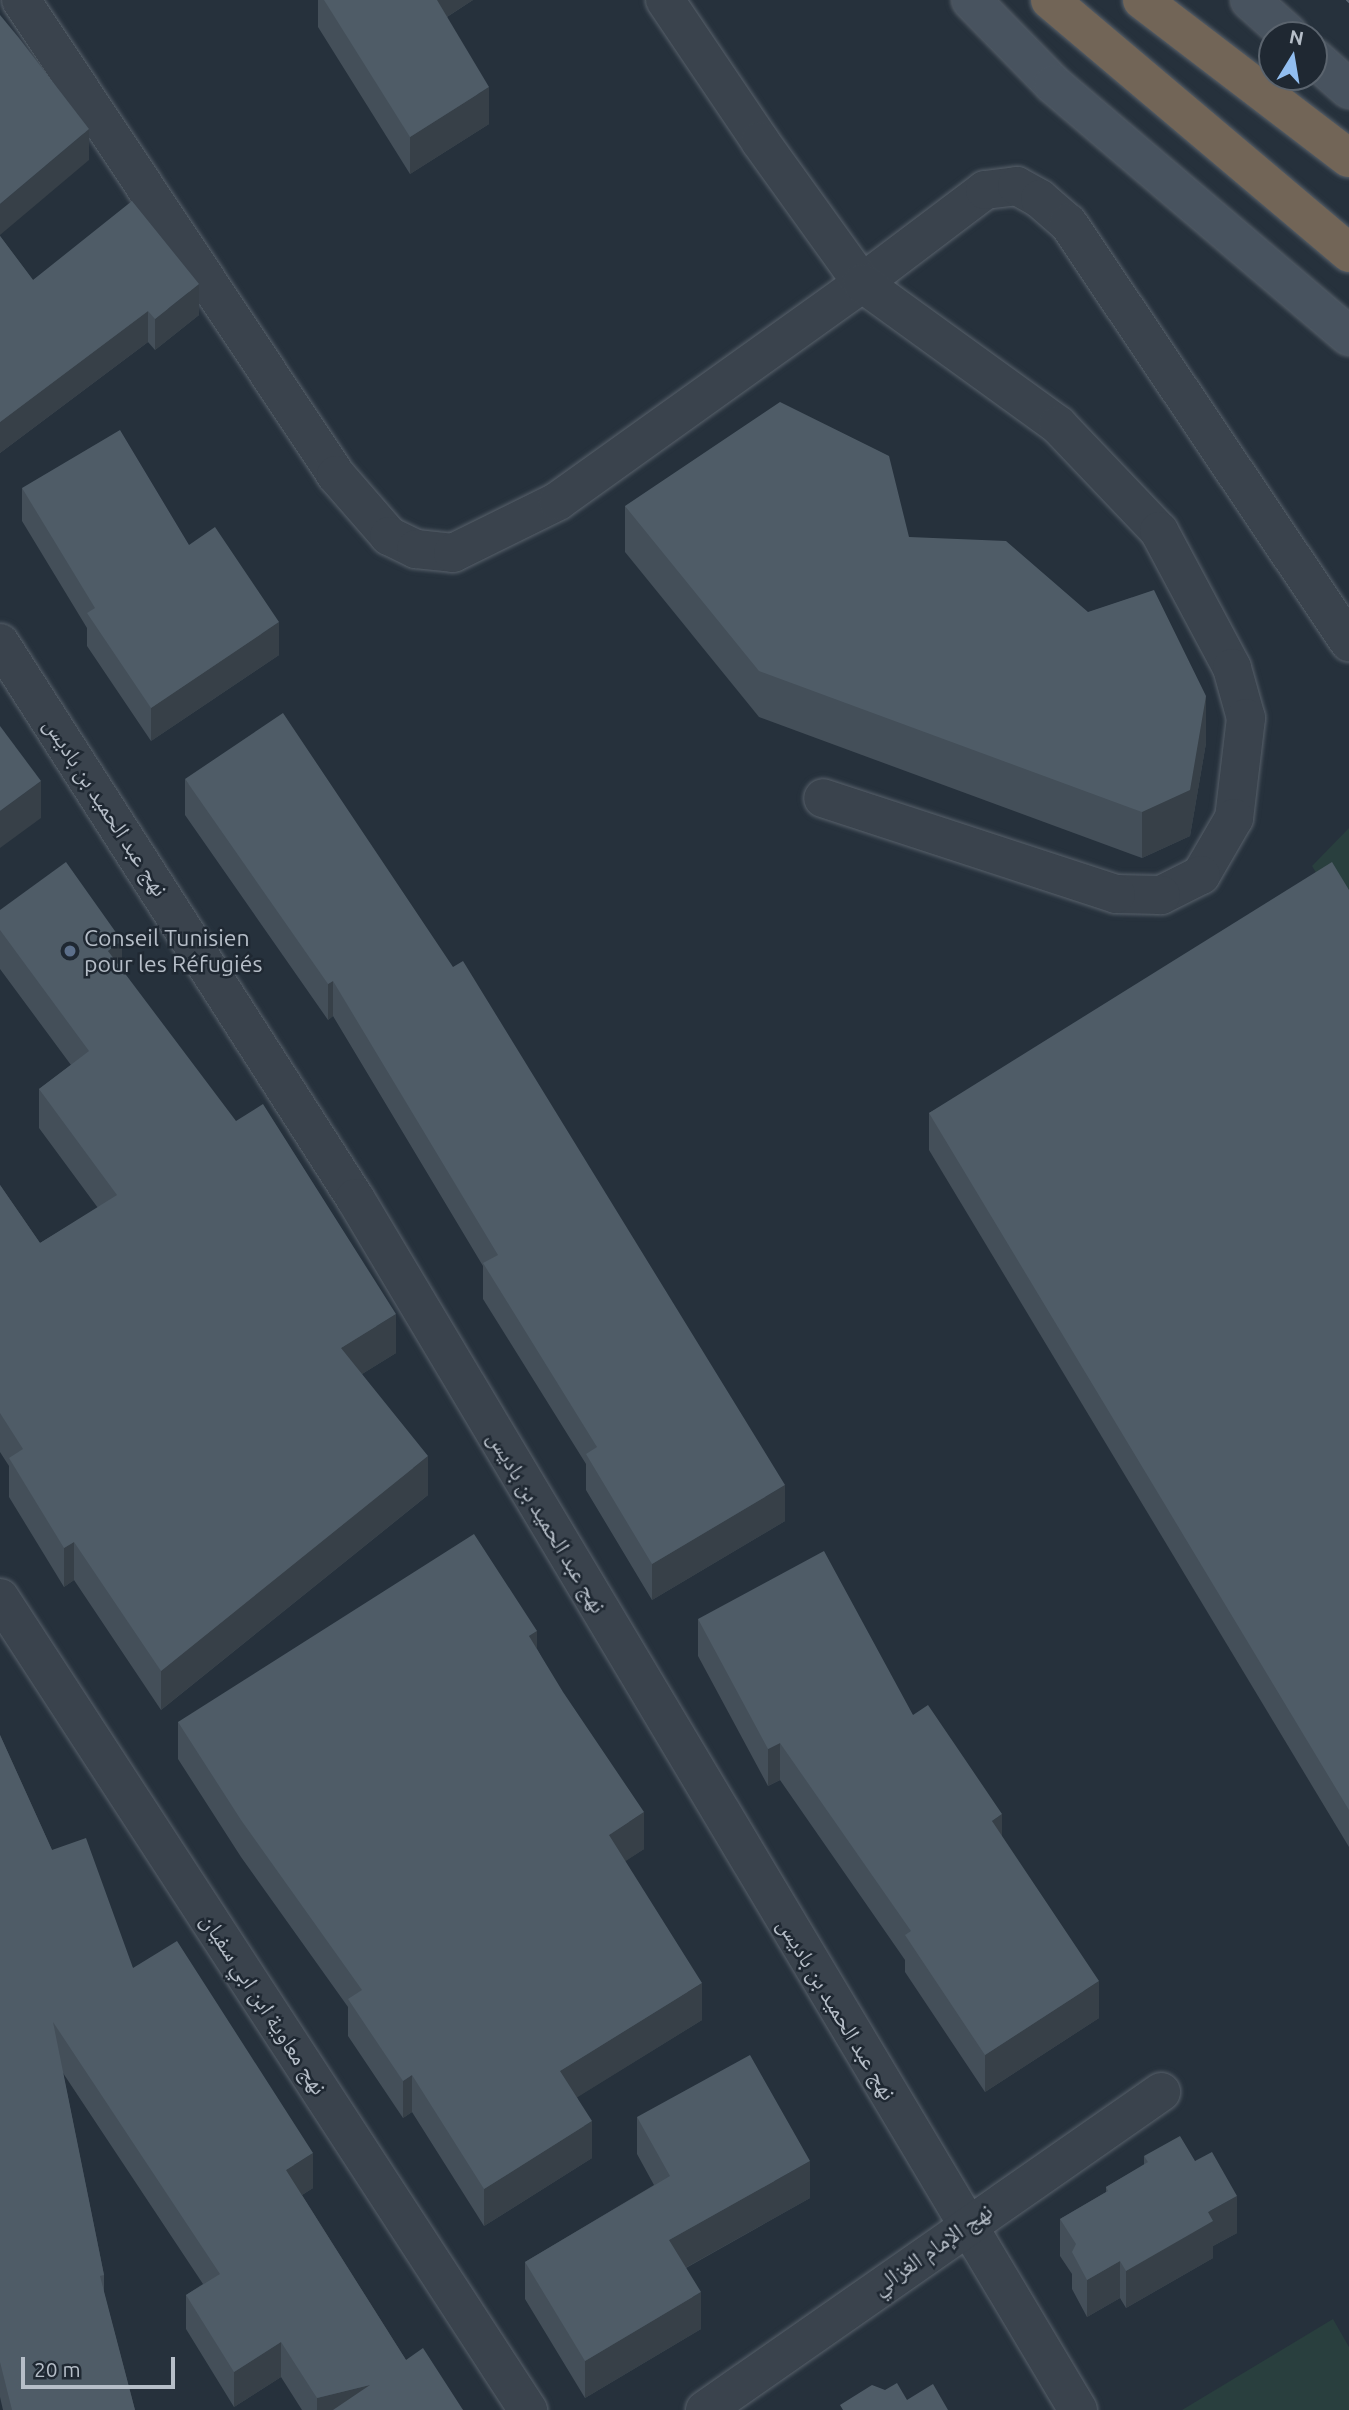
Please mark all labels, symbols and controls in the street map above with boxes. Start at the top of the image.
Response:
north arrow [1258,21,1328,91]
text: N [1288,25,1306,50]
street label: نهج عبد الحميد بن باديس [38,712,174,902]
place label: Conseil Tunisien pour les Réfugiés [84,924,262,978]
marker: Conseil Tunisien pour les Réfugiés [62,943,78,959]
street label: نهج عبد الحميد بن باديس [482,1426,612,1618]
street label: نهج معاوية ابن ابي سفيان [195,1908,333,2100]
street label: نهج عبد الحميد بن باديس [772,1913,902,2105]
street label: نهج الإمام الغزالي [866,2197,998,2301]
scale bar [24,2344,178,2388]
text: 20 m [34,2357,81,2381]

